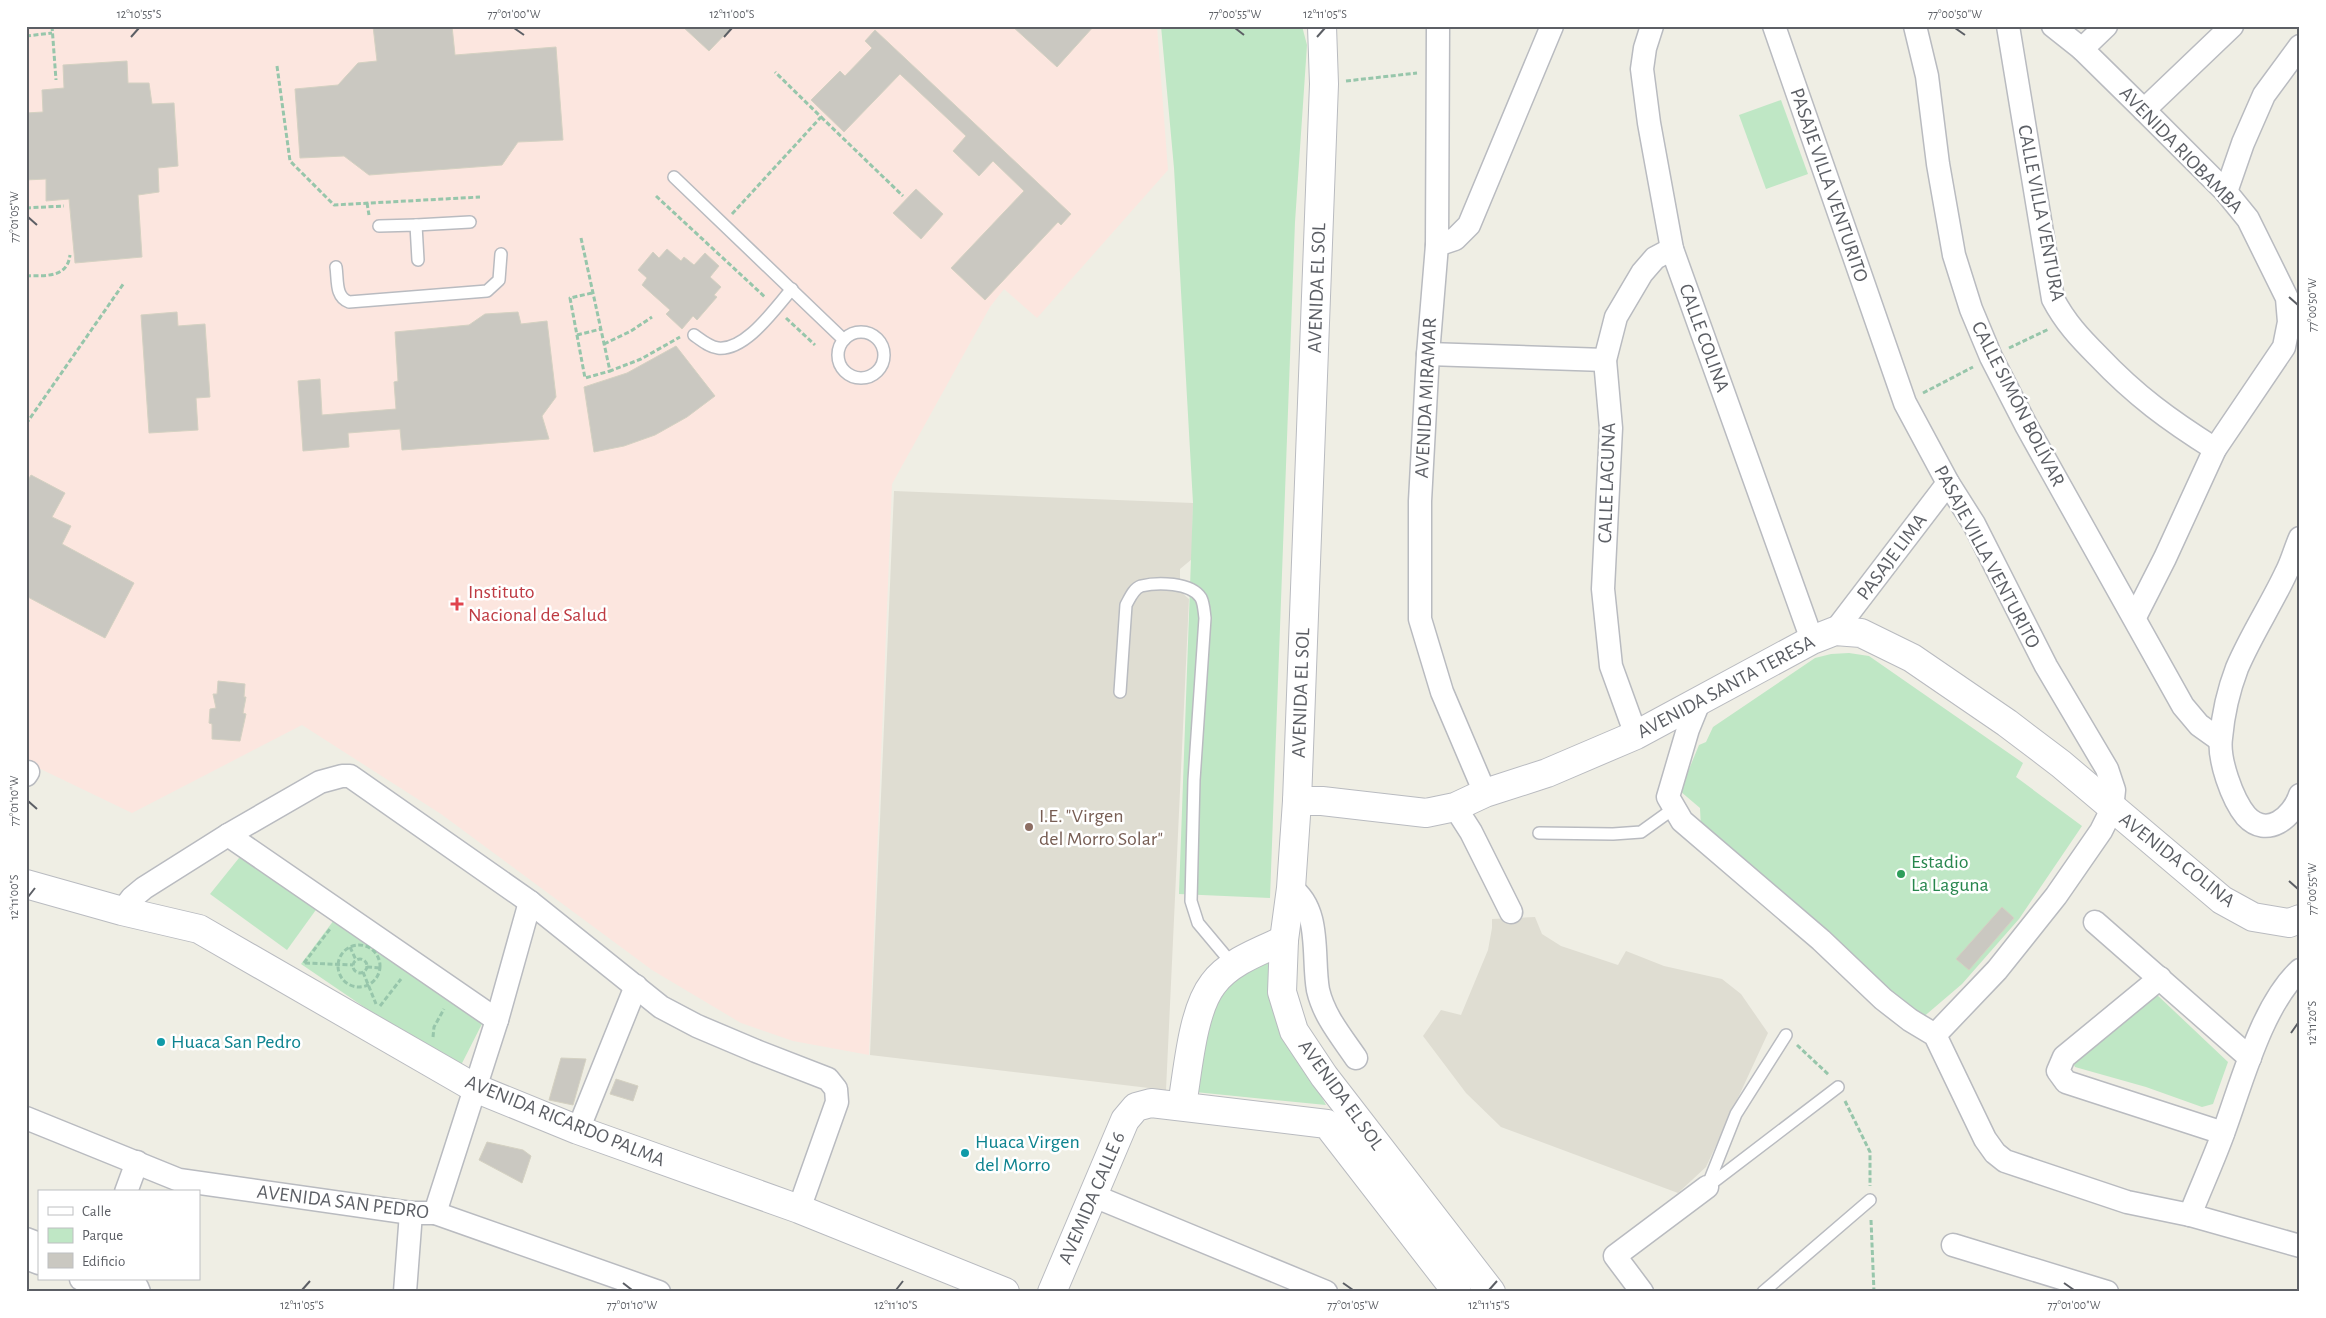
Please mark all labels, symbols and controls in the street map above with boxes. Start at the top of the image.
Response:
text: 12°10'55"S [117,8,162,20]
text: 77°01'00"W [488,8,541,20]
text: 12°11'00"S [709,8,755,20]
text: 77°00'55"W [1209,8,1262,20]
text: 12°11'05"S [1303,8,1347,20]
text: 77°00'50"W [1928,8,1982,20]
street label: AVENIDA RIOBAMBA [2116,83,2247,218]
street label: PASAJE VILLA VENTURITO [1786,85,1872,285]
street label: CALLE VILLA VENTURA [2014,123,2068,303]
text: 77°01'05"W [8,191,20,243]
street label: AVENIDA EL SOL [1305,222,1329,353]
text: 77°00'50"W [2306,278,2318,332]
street label: CALLE COLINA [1675,281,1733,395]
street label: AVENIDA MIRAMAR [1412,317,1440,479]
street label: CALLE SIMÓN BOLÍVAR [1968,318,2069,490]
street label: CALLE LAGUNA [1595,422,1619,544]
street label: PASAJE VILLA VENTURITO [1930,462,2044,652]
street label: PASAJE LIMA [1853,510,1931,604]
place label: Instituto Nacional de Salud [468,582,607,625]
marker: Instituto Nacional de Salud [450,597,464,611]
street label: AVENIDA EL SOL [1289,627,1313,758]
street label: AVENIDA SANTA TERESA [1634,632,1818,742]
text: 77°01'10"W [8,775,20,826]
place label: I.E. "Virgen del Morro Solar" [1039,806,1163,849]
street label: AVENIDA COLINA [2115,809,2239,911]
marker: I.E. "Virgen del Morro Solar" [1023,821,1035,833]
place label: Estadio La Laguna [1911,852,1989,895]
text: 77°00'55"W [2306,862,2318,915]
marker: Estadio La Laguna [1895,868,1907,880]
text: 12°11'00"S [8,874,20,920]
text: 12°11'20"S [2306,1001,2318,1045]
place label: Huaca San Pedro [171,1032,301,1052]
marker: Huaca San Pedro [155,1036,167,1048]
street label: AVENIDA EL SOL [1295,1036,1388,1154]
street label: AVENIDA RICARDO PALMA [462,1072,668,1170]
street label: AVEMIDA CALLE 6 [1055,1129,1129,1267]
place label: Huaca Virgen del Morro [975,1132,1080,1175]
marker: Huaca Virgen del Morro [959,1147,971,1159]
street label: AVENIDA SAN PEDRO [256,1182,430,1222]
legend [38,1190,200,1280]
text: Calle [82,1204,111,1219]
text: Parque [82,1228,123,1243]
text: Edificio [82,1254,125,1269]
text: 12°11'05"S [280,1299,324,1311]
text: 77°01'10"W [607,1299,658,1311]
text: 12°11'10"S [875,1299,918,1311]
text: 77°01'05"W [1327,1299,1379,1311]
text: 12°11'15"S [1468,1299,1510,1311]
text: 77°01'00"W [2048,1299,2101,1311]

